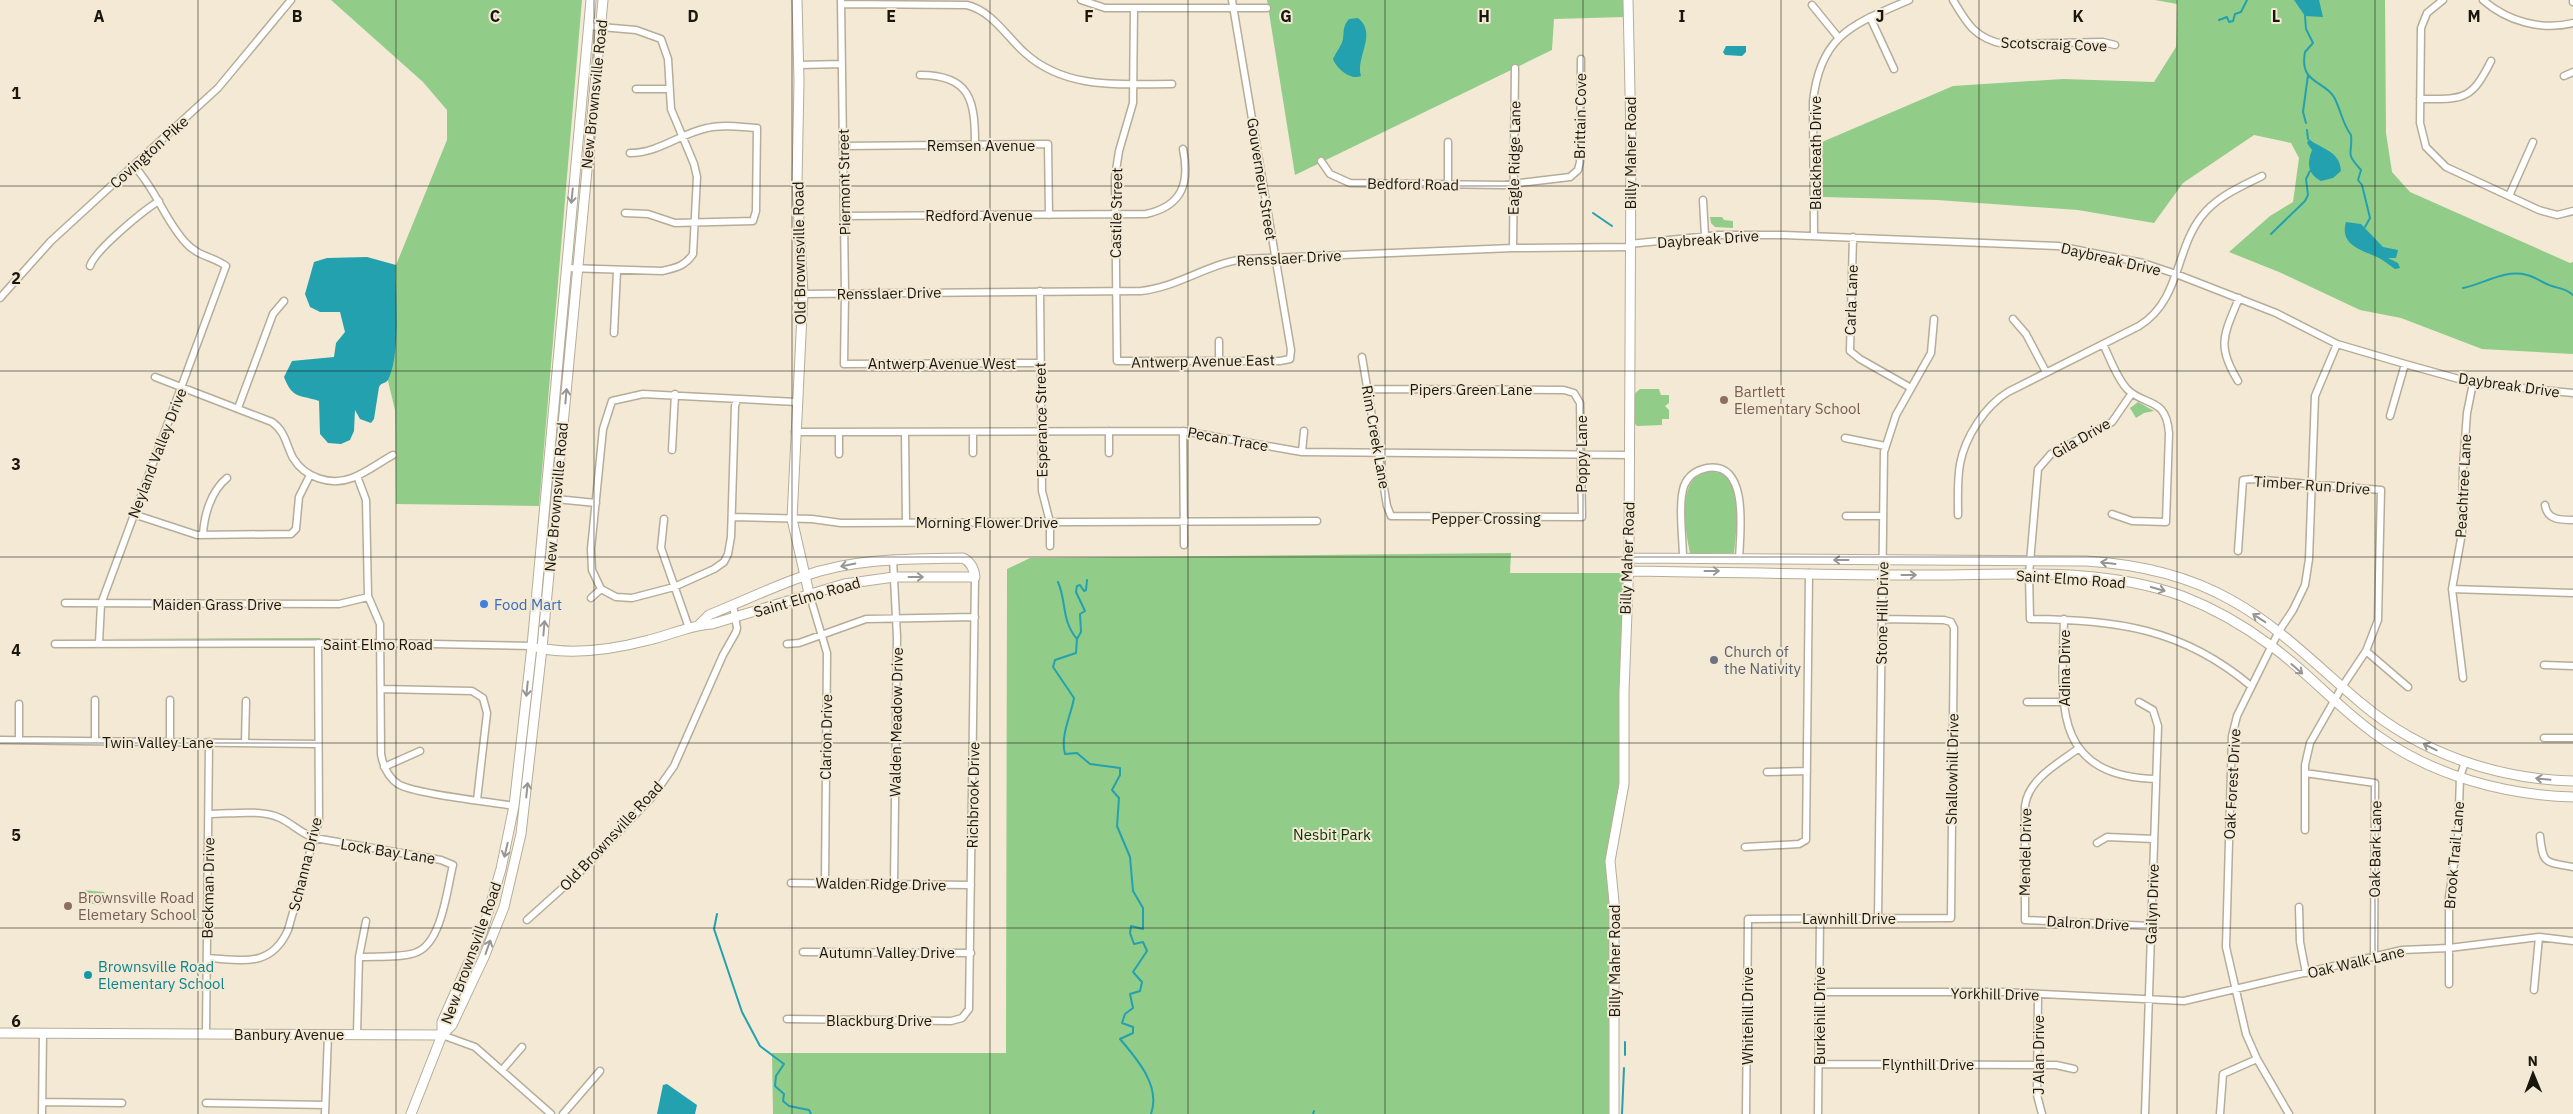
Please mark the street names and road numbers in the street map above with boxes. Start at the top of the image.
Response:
street label: New Brownsville Road [577,18,611,170]
street label: Scotscraig Cove [2000,33,2108,55]
street label: Brittain Cove [1570,73,1590,159]
street label: Blackheath Drive [1806,96,1825,210]
street label: Billy Maher Road [1621,97,1640,209]
street label: Eagle Ridge Lane [1504,101,1524,215]
street label: Covington Pike [106,112,192,192]
street label: Gouverneur Street [1243,116,1281,242]
street label: Piermont Street [834,129,854,235]
street label: Remsen Avenue [927,136,1035,155]
street label: Castile Street [1106,168,1126,258]
street label: Bedford Road [1367,174,1459,194]
street label: Old Brownsville Road [788,181,810,325]
street label: Redford Avenue [925,206,1033,225]
street label: Daybreak Drive [1656,226,1760,252]
street label: Daybreak Drive [2059,238,2163,280]
street label: Rensslaer Drive [1236,246,1342,270]
street label: Carla Lane [1840,264,1862,336]
street label: Rensslaer Drive [836,283,942,303]
street label: Antwerp Avenue East [1131,350,1275,372]
street label: Antwerp Avenue West [868,354,1016,373]
street label: Esperance Street [1030,362,1052,478]
street label: Daybreak Drive [2457,368,2561,402]
street label: Pipers Green Lane [1410,380,1532,399]
street label: Rim Creek Lane [1358,384,1394,490]
street label: Neyland Valley Drive [123,385,191,521]
street label: Gila Drive [2048,414,2114,462]
street label: Poppy Lane [1572,415,1591,493]
street label: New Brownsville Road [540,421,572,573]
street label: Pecan Trace [1186,423,1270,455]
street label: Peachtree Lane [2451,434,2475,538]
street label: Timber Run Drive [2253,471,2371,499]
street label: Billy Maher Road [1616,501,1638,615]
street label: Pepper Crossing [1431,509,1541,528]
street label: Morning Flower Drive [916,513,1058,532]
street label: Stone Hill Drive [1872,561,1892,665]
street label: Saint Elmo Road [2015,566,2127,592]
street label: Saint Elmo Road [751,573,863,621]
street label: Maiden Grass Drive [152,595,282,614]
street label: Adina Drive [2055,630,2074,706]
street label: Saint Elmo Road [323,635,433,654]
street label: Walden Meadow Drive [885,647,907,797]
street label: Clarion Drive [816,694,836,780]
street label: Shallowhill Drive [1942,713,1962,825]
street label: Oak Forest Drive [2220,728,2244,840]
street label: Twin Valley Lane [102,733,214,752]
street label: Richbrook Drive [963,742,983,848]
street label: Old Brownsville Road [555,777,667,895]
street label: Oak Bark Lane [2365,800,2385,898]
street label: Brook Trail Lane [2440,800,2468,910]
street label: Mendel Drive [2015,808,2035,896]
street label: Schanna Drive [284,815,326,913]
street label: Lock Bay Lane [339,834,437,868]
street label: Beckman Drive [198,837,218,939]
street label: Gailyn Drive [2141,863,2163,945]
street label: Walden Ridge Drive [815,873,947,895]
street label: New Brownsville Road [436,879,506,1027]
street label: Billy Maher Road [1605,905,1624,1017]
street label: Lawnhill Drive [1802,909,1896,928]
street label: Dalron Drive [2046,911,2130,935]
street label: Oak Walk Lane [2306,942,2406,982]
street label: Autumn Valley Drive [819,943,955,962]
street label: Whitehill Drive [1738,967,1757,1065]
street label: Burkehill Drive [1810,967,1829,1065]
street label: Yorkhill Drive [1951,984,2039,1004]
street label: Blackburg Drive [826,1011,932,1030]
street label: J Alan Drive [2029,1015,2048,1095]
street label: Banbury Avenue [234,1025,344,1044]
street label: Flynthill Drive [1882,1055,1974,1074]

